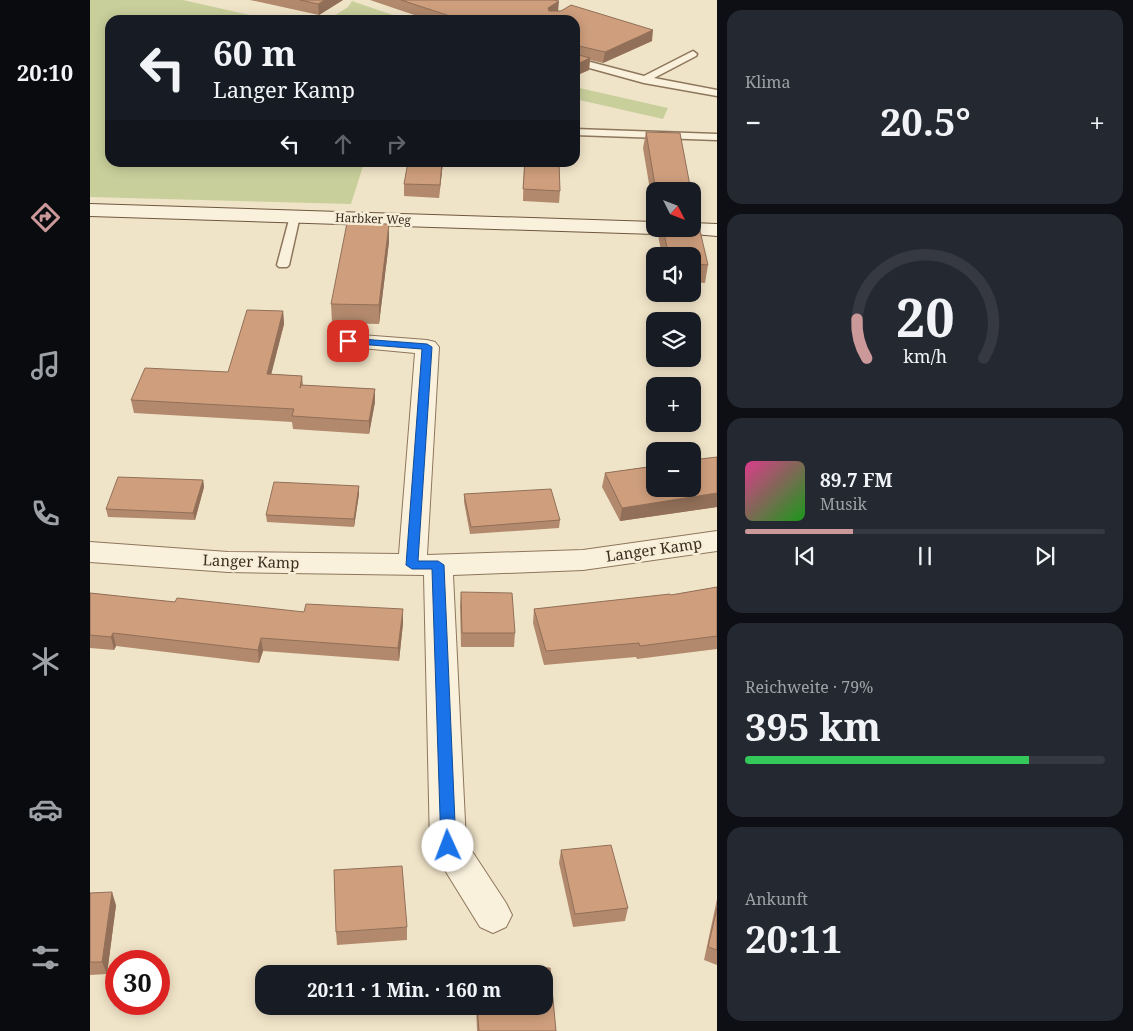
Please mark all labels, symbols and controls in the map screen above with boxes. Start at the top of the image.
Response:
text: 60 m [213,29,296,76]
icon: left [130,35,195,100]
text: 20:10 [17,57,73,87]
text: Klima [745,71,790,93]
text: Langer Kamp [213,74,355,104]
text: 20.5° [880,95,971,147]
text: − [745,103,761,141]
text: + [1089,103,1105,141]
icon: left [276,130,304,158]
icon: ahead [329,130,357,158]
icon: right [382,130,410,158]
north arrow [646,182,701,238]
map controls [646,182,701,497]
icon: directions [28,200,63,235]
street label: Harbker Weg [335,209,412,228]
button: sound [646,247,701,302]
text: 20 [896,281,954,352]
button: layers [646,312,701,367]
pin [327,320,369,362]
icon: arrive [334,327,362,355]
text: km/h [903,344,947,368]
icon: music [28,348,63,383]
button: + [646,377,701,432]
button: − [646,442,701,497]
text: 89.7 FM [820,467,893,493]
text: Musik [820,493,867,515]
icon: phone [28,496,63,531]
street label: Langer Kamp [605,532,703,566]
icon: previous [791,542,819,570]
icon: pause [911,542,939,570]
icon: next [1031,542,1059,570]
street label: Langer Kamp [202,549,300,573]
icon: climate [28,644,63,679]
text: Reichweite · 79% [745,676,873,698]
text: 395 km [745,700,881,752]
icon: car [28,792,63,827]
position arrow [421,819,473,871]
text: Ankunft [745,888,808,910]
text: 20:11 [745,912,842,964]
icon: filters [28,940,63,975]
speed limit sign: 30 [105,950,170,1015]
text: 20:11 · 1 Min. · 160 m [307,977,501,1003]

